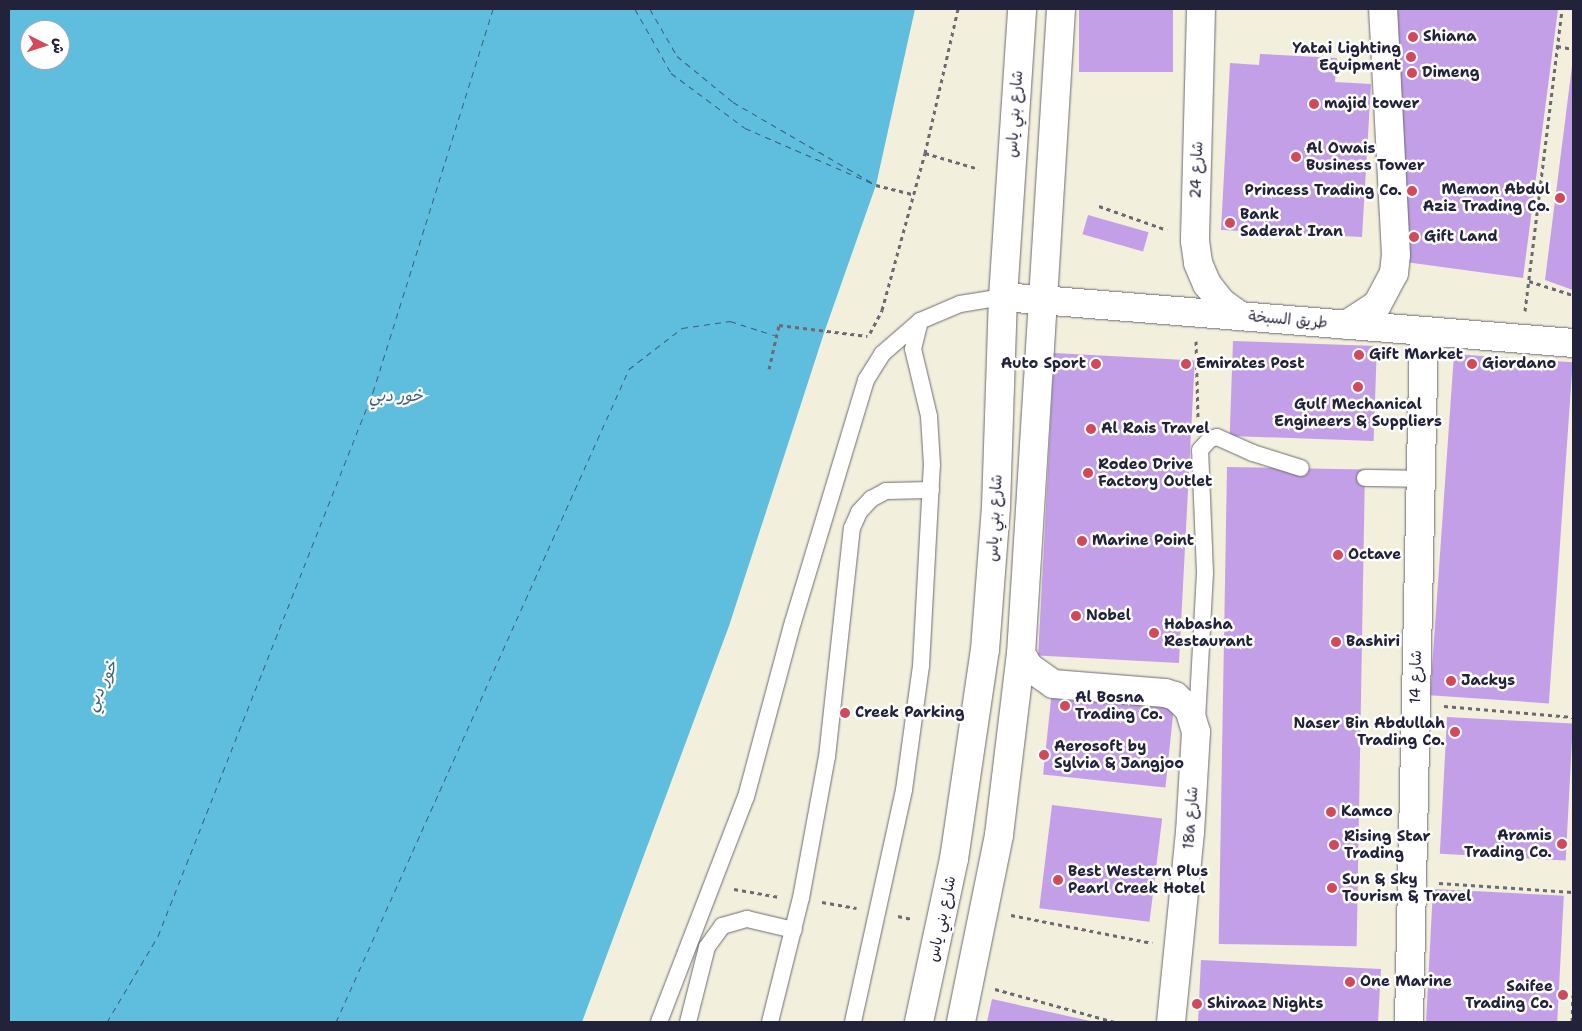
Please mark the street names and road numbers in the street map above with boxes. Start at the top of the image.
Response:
street label: شارع بني ياس [1003,70,1027,158]
street label: شارع 24 [1187,141,1207,199]
street label: طريق السبخة [1248,308,1328,332]
street label: شارع بني ياس [984,474,1006,562]
street label: شارع 14 [1407,650,1425,704]
street label: 18a شارع [1180,786,1202,850]
street label: شارع بني ياس [924,874,960,964]

